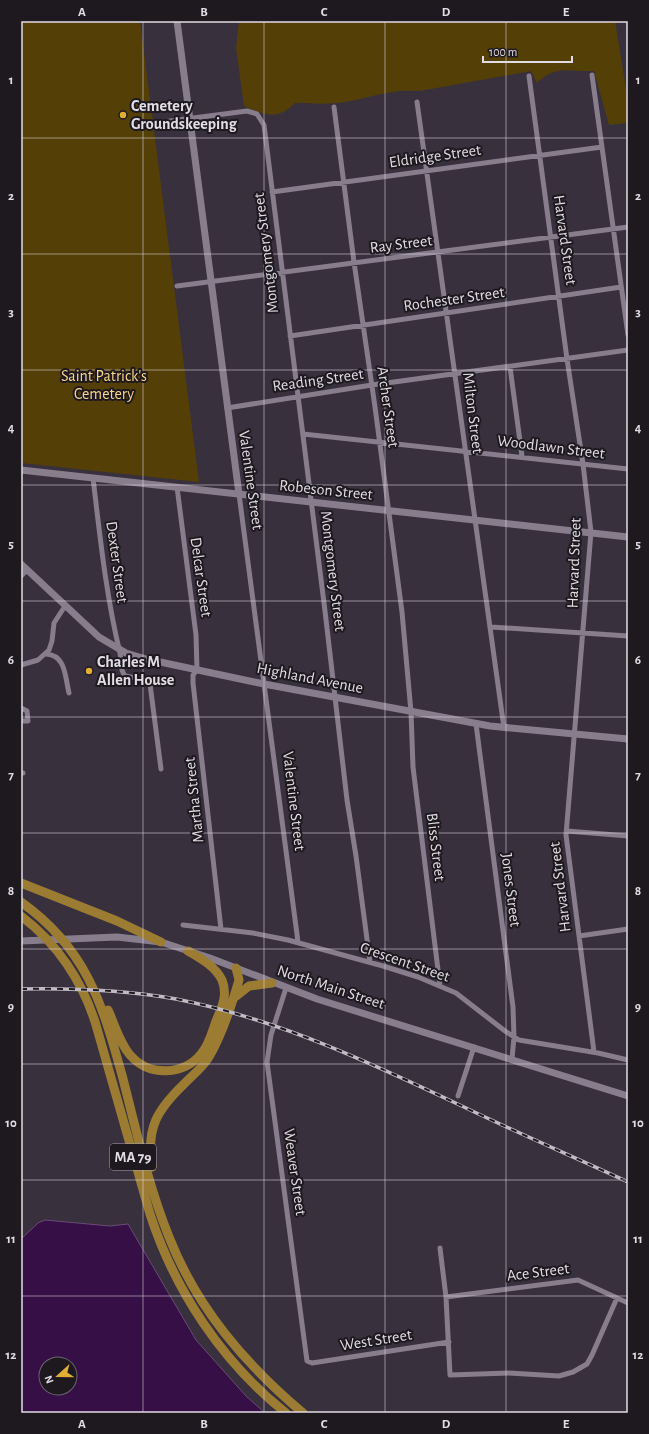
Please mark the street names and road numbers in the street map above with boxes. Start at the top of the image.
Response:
street label: Eldridge Street [388,142,482,170]
street label: Montgomery Street [251,192,282,314]
street label: Harvard Street [551,194,579,286]
street label: Ray Street [369,232,433,257]
street label: Rochester Street [403,284,505,314]
street label: Archer Street [374,365,402,449]
street label: Reading Street [272,366,364,394]
street label: Milton Street [460,372,486,454]
street label: Valentine Street [236,429,266,531]
street label: Woodlawn Street [496,432,606,462]
street label: Robeson Street [278,477,374,503]
street label: Montgomery Street [317,510,348,632]
street label: Harvard Street [564,517,584,609]
street label: Dexter Street [103,520,131,604]
street label: Delcar Street [187,536,215,618]
street label: Highland Avenue [255,660,365,696]
street label: Valentine Street [280,750,308,852]
street label: Martha Street [182,756,206,844]
street label: Bliss Street [424,812,448,882]
street label: Harvard Street [547,841,573,933]
street label: Jones Street [499,852,523,928]
street label: Crescent Street [358,939,452,985]
street label: North Main Street [275,962,387,1012]
street label: Weaver Street [281,1128,309,1216]
road number: MA 79 [110,1144,156,1170]
street label: Ace Street [506,1260,570,1284]
street label: West Street [339,1326,413,1354]

